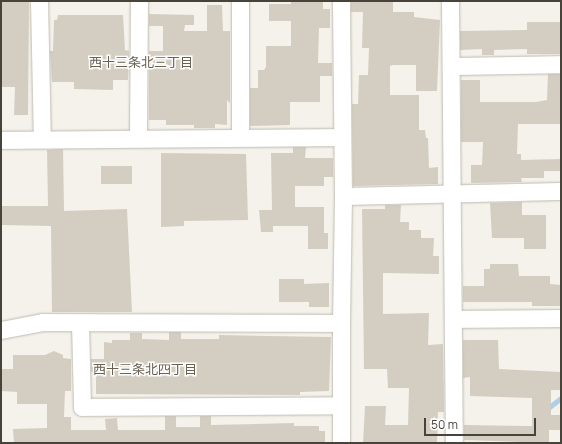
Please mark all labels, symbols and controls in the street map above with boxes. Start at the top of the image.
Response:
district label: 西十三条北三丁目 [89,54,193,70]
district label: 西十三条北四丁目 [93,361,197,377]
scale bar [426,410,538,436]
text: 50 m [431,416,458,433]

